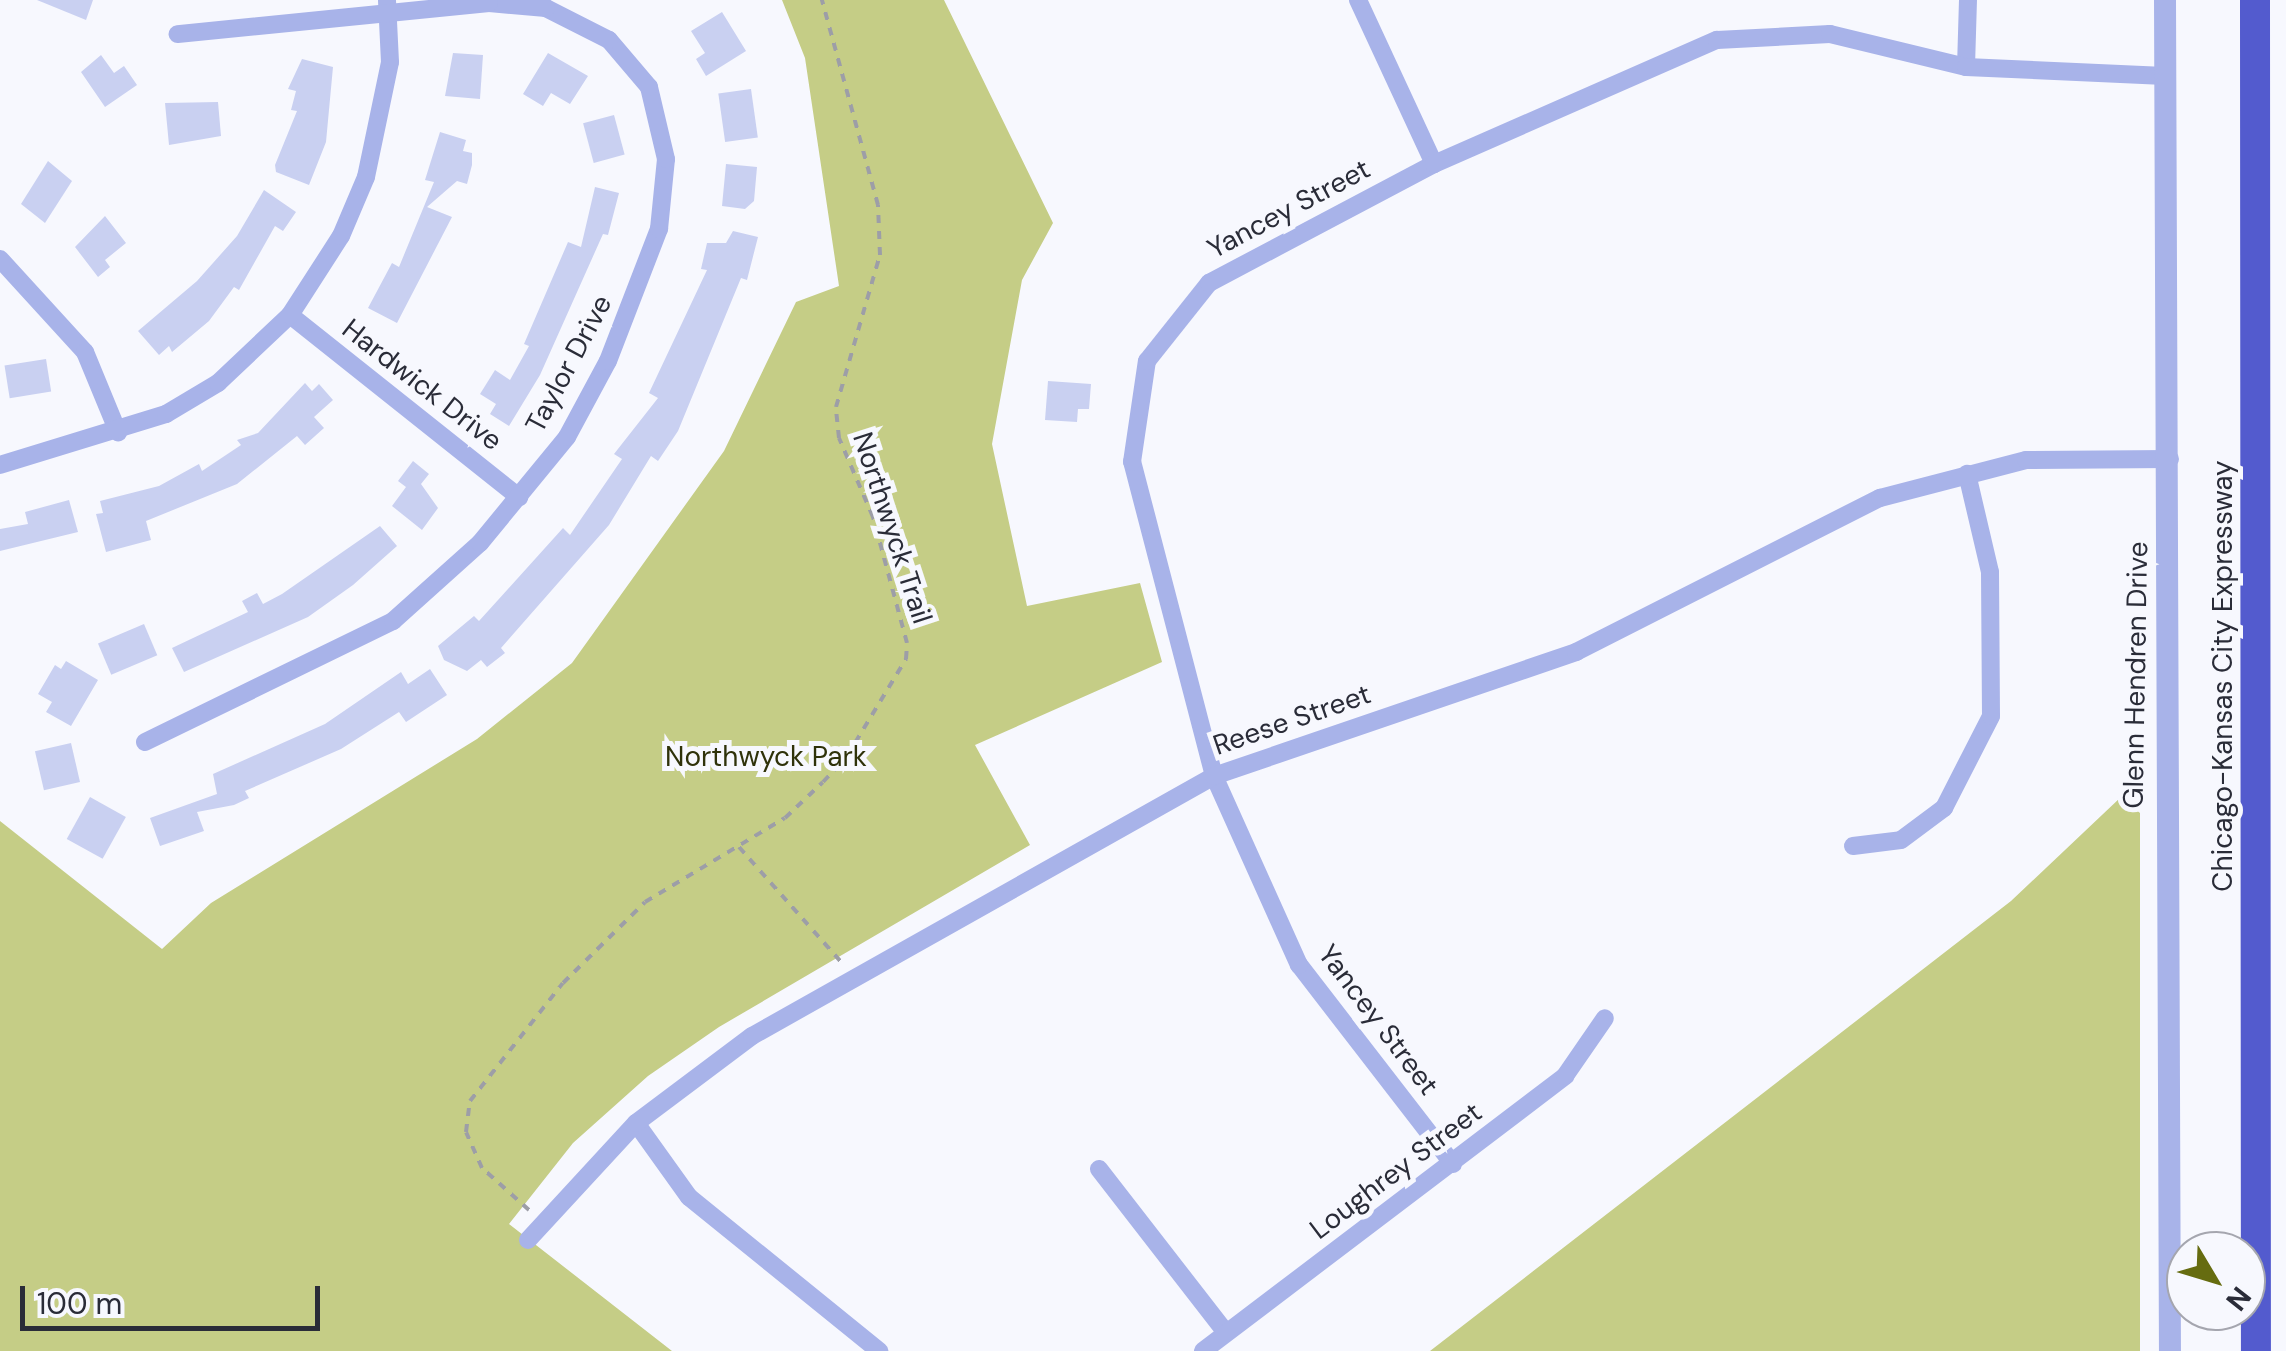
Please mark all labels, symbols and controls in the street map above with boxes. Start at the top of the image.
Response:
street label: Yancey Street [1202,152,1376,266]
street label: Taylor Drive [519,289,619,439]
street label: Hardwick Drive [335,312,509,458]
street label: Northwyck Trail [845,428,939,628]
street label: Chicago-Kansas City Expressway [2206,460,2240,892]
street label: Glenn Hendren Drive [2117,541,2155,809]
street label: Reese Street [1209,677,1375,763]
park label: Northwyck Park [665,740,867,774]
street label: Yancey Street [1311,938,1445,1102]
street label: Loughrey Street [1304,1096,1488,1246]
north arrow [2166,1231,2266,1331]
scale bar [25,1266,325,1328]
text: N [2218,1279,2259,1318]
text: 100 m [37,1284,122,1323]

